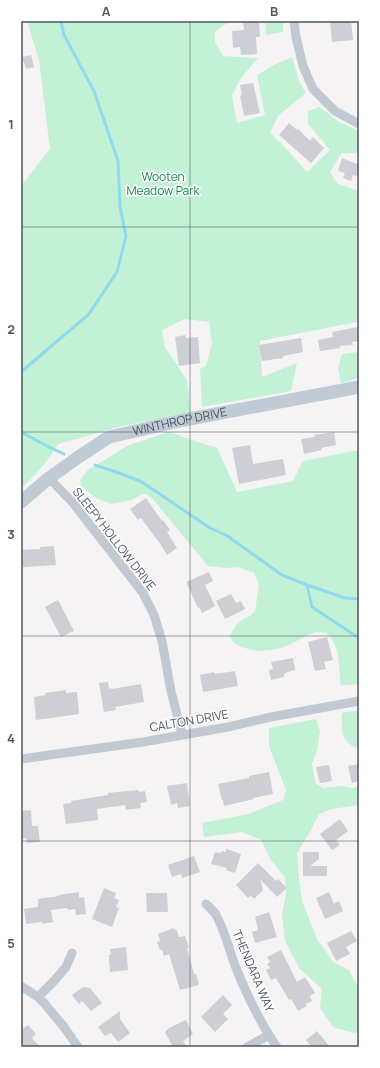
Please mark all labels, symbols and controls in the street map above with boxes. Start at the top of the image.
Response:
text: A [102,2,111,20]
text: B [270,2,278,20]
text: 1 [8,115,14,133]
park label: Wooten Meadow Park [126,168,201,199]
text: 2 [7,320,15,338]
street label: WINTHROP DRIVE [131,403,228,439]
street label: SLEEPY HOLLOW DRIVE [69,484,160,594]
text: 3 [7,525,15,543]
street label: CALTON DRIVE [148,705,230,736]
text: 4 [7,729,15,747]
street label: THENDARA WAY [229,927,278,1015]
text: 5 [7,934,15,952]

